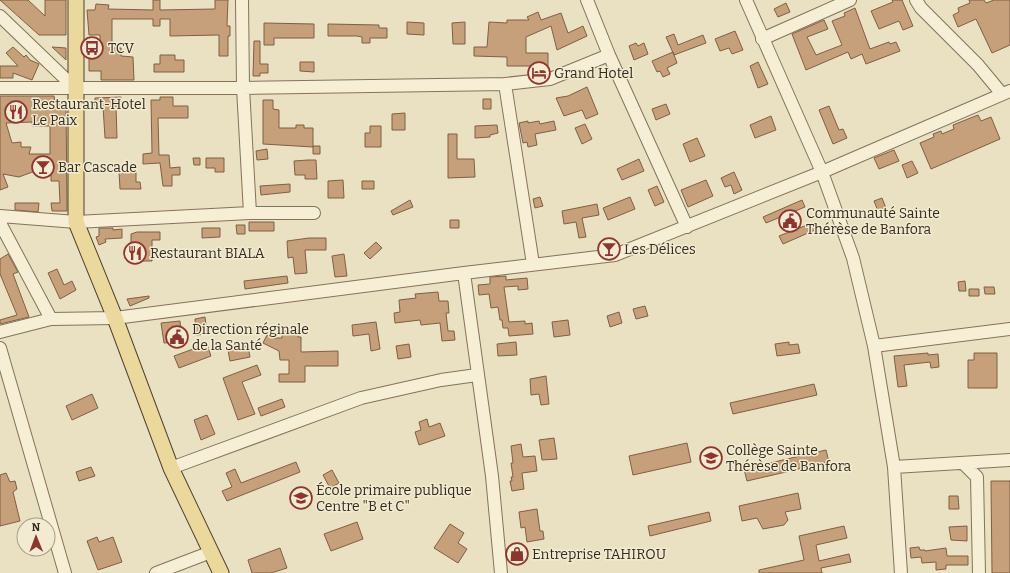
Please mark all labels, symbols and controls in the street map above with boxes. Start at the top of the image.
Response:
bus stop icon: TCV [79,35,105,61]
place label: TCV [108,40,135,57]
hotel icon: Grand Hotel [526,60,552,86]
place label: Grand Hotel [554,65,633,82]
place label: Restaurant-Hotel Le Paix [32,96,146,129]
restaurant icon: Restaurant-Hotel Le Paix [3,99,29,125]
bar icon: Bar Cascade [30,154,56,180]
place label: Bar Cascade [58,159,137,176]
place label: Communauté Sainte Thérèse de Banfora [806,205,940,238]
public building icon: Communauté Sainte Thérèse de Banfora [777,208,803,234]
bar icon: Les Délices [596,236,622,262]
restaurant icon: Restaurant BIALA [122,240,148,266]
place label: Les Délices [624,241,696,258]
place label: Restaurant BIALA [150,245,265,262]
place label: Direction réginale de la Santé [192,321,309,354]
public building icon: Direction réginale de la Santé [164,324,190,350]
place label: Collège Sainte Thérèse de Banfora [726,442,852,475]
school or university icon: Collège Sainte Thérèse de Banfora [698,445,724,471]
place label: École primaire publique Centre "B et C" [316,481,472,515]
school or university icon: École primaire publique Centre "B et C" [288,485,314,511]
north arrow [16,517,56,557]
text: N [31,521,41,534]
shop icon: Entreprise TAHIROU [504,541,530,567]
place label: Entreprise TAHIROU [532,546,667,563]

